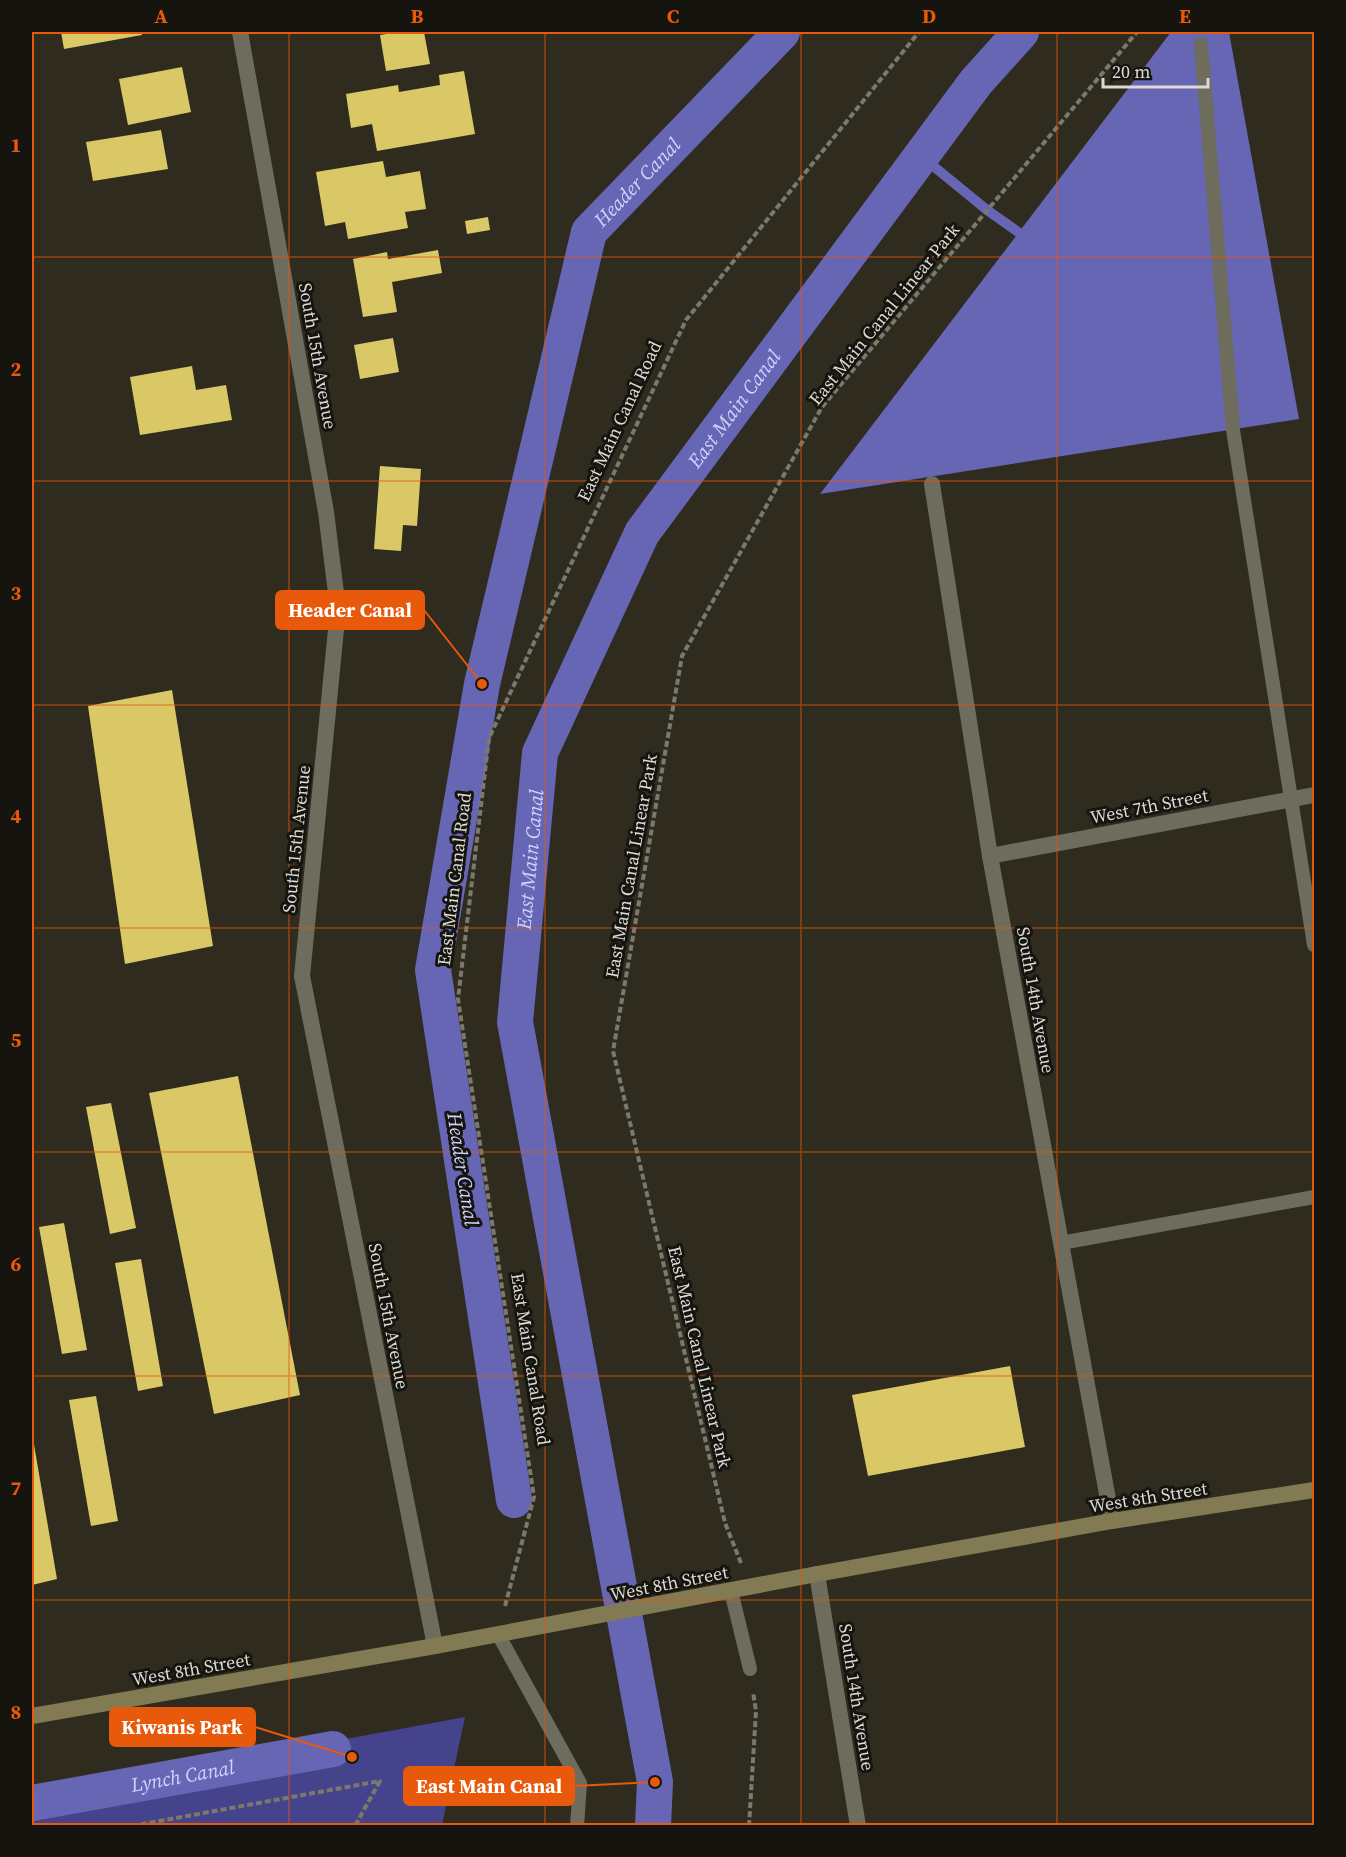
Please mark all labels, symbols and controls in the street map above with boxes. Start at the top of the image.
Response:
text: A [154,2,168,30]
text: B [410,2,424,30]
text: C [667,2,679,30]
text: D [922,2,936,30]
text: E [1179,2,1191,30]
scale bar [1103,51,1208,89]
text: 20 m [1112,59,1150,84]
text: 1 [11,131,21,159]
water label: Header Canal [587,131,687,234]
street label: East Main Canal Linear Park [803,218,965,410]
street label: South 15th Avenue [293,281,343,431]
street label: East Main Canal Road [571,337,667,505]
water label: East Main Canal [680,344,787,475]
text: 2 [11,355,22,383]
text: 3 [11,579,22,607]
callout: Header Canal [276,591,424,629]
text: Header Canal [288,596,412,624]
street label: East Main Canal Linear Park [599,752,663,980]
street label: South 15th Avenue [276,764,316,914]
street label: West 7th Street [1088,782,1210,830]
water label: East Main Canal [510,788,551,932]
street label: East Main Canal Road [431,791,477,967]
text: 4 [11,802,22,830]
street label: South 14th Avenue [1011,925,1061,1075]
text: 5 [11,1026,22,1054]
water label: Header Canal [440,1110,486,1228]
street label: South 15th Avenue [363,1241,415,1391]
street label: East Main Canal Linear Park [662,1243,738,1471]
text: 6 [11,1250,22,1278]
street label: East Main Canal Road [505,1271,557,1447]
text: 7 [11,1474,22,1502]
street label: West 8th Street [1087,1475,1209,1519]
street label: West 8th Street [608,1559,730,1607]
street label: South 14th Avenue [833,1622,881,1772]
street label: West 8th Street [130,1646,252,1692]
text: 8 [11,1698,21,1726]
callout: Kiwanis Park [110,1708,255,1746]
text: Kiwanis Park [121,1713,243,1741]
water label: Lynch Canal [128,1753,237,1799]
callout: East Main Canal [404,1767,574,1805]
text: East Main Canal [416,1772,562,1800]

